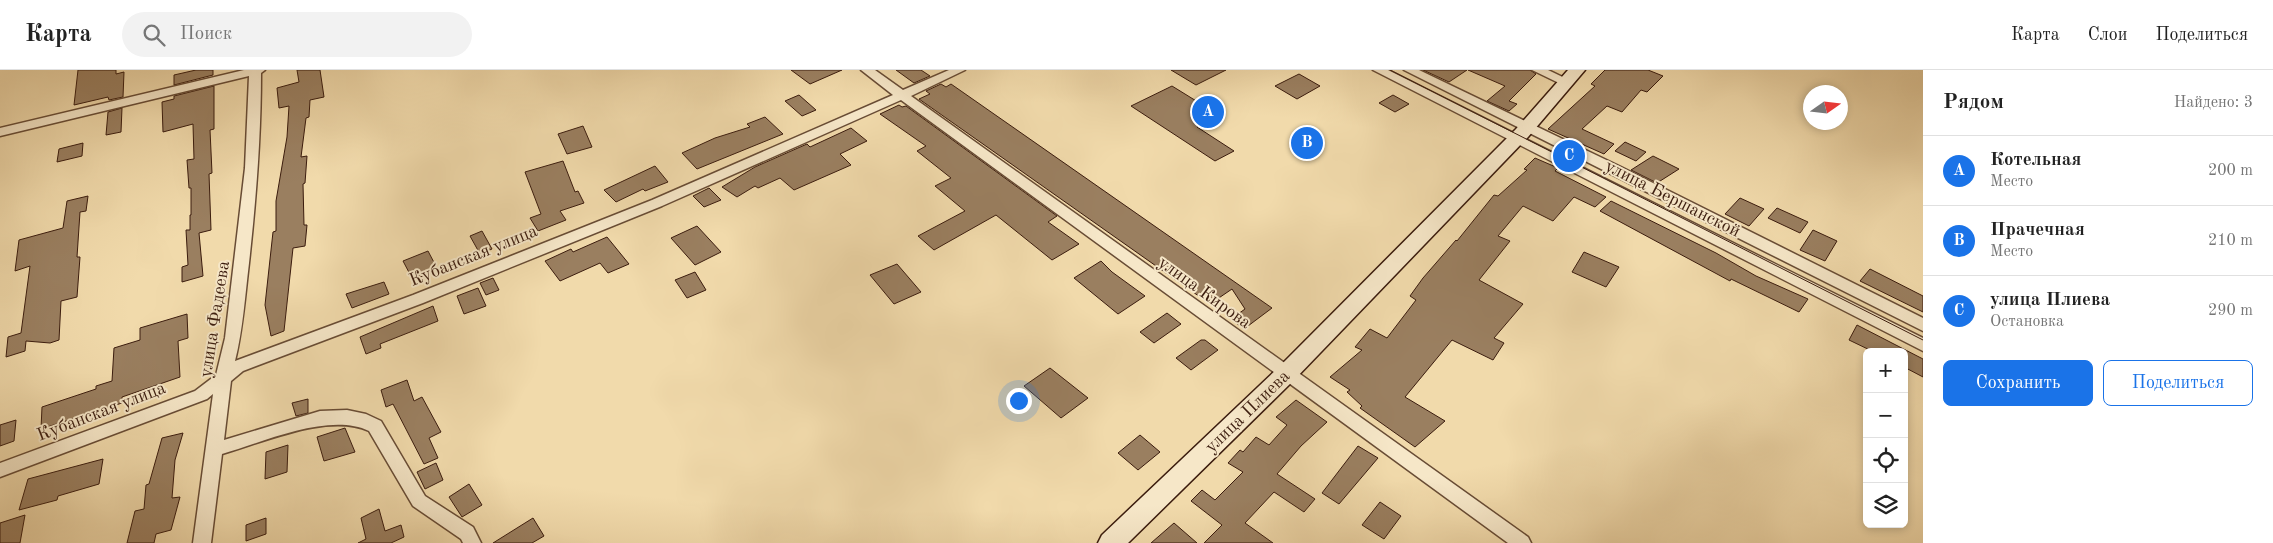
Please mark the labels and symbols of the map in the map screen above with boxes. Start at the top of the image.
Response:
north arrow [1803,85,1848,130]
pin: A [1192,93,1224,131]
pin: B [1291,124,1323,162]
pin: C [1553,137,1585,175]
street label: улица Бершанской [1602,157,1743,241]
street label: Кубанская улица [407,222,540,290]
street label: улица Кирова [1155,253,1254,332]
street label: улица Фадеева [197,259,233,379]
street label: улица Плиева [1202,367,1294,456]
street label: Кубанская улица [34,379,168,445]
your location [1006,388,1032,414]

